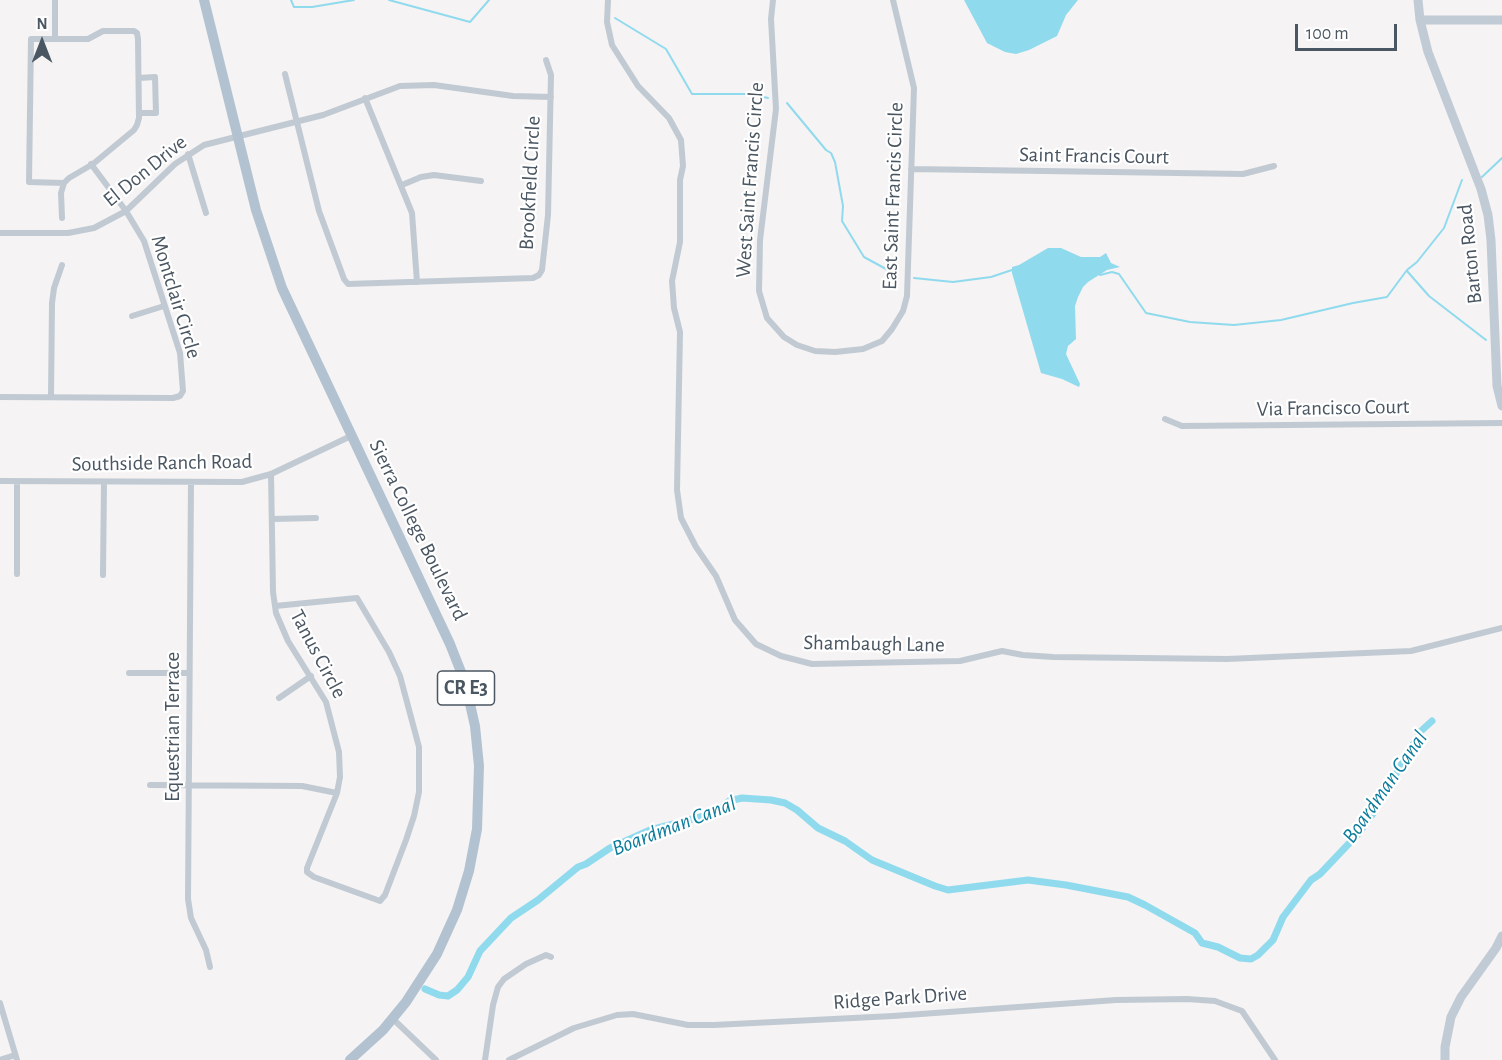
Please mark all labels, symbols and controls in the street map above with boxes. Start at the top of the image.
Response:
north arrow [12,12,72,72]
scale bar [1298,12,1400,50]
text: N [36,16,48,32]
text: 100 m [1306,25,1349,43]
street label: West Saint Francis Circle [731,81,769,279]
street label: East Saint Francis Circle [877,102,909,290]
street label: Brookfield Circle [514,115,546,251]
street label: El Don Drive [98,130,192,212]
street label: Saint Francis Court [1019,142,1169,170]
street label: Barton Road [1452,203,1488,305]
street label: Montclair Circle [145,232,207,362]
street label: Via Francisco Court [1256,394,1410,422]
street label: Sierra College Boulevard [363,436,473,624]
street label: Southside Ranch Road [71,449,253,477]
street label: Tanus Circle [284,605,352,703]
street label: Shambaugh Lane [803,630,945,658]
street label: Equestrian Terrace [160,652,186,802]
road number: CR E3 [438,671,494,705]
water label: Boardman Canal [1337,726,1433,848]
water label: Boardman Canal [608,790,740,862]
street label: Ridge Park Drive [832,981,968,1015]

